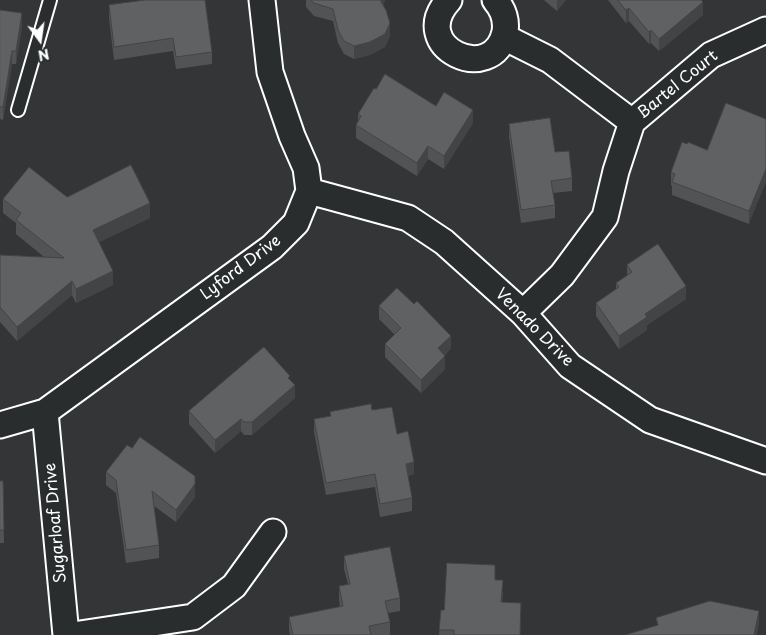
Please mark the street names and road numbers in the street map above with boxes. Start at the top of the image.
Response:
street label: Bartel Court [634,47,722,123]
street label: Lyford Drive [197,232,285,304]
street label: Venado Drive [491,285,577,371]
street label: Sugarloaf Drive [41,462,71,584]

